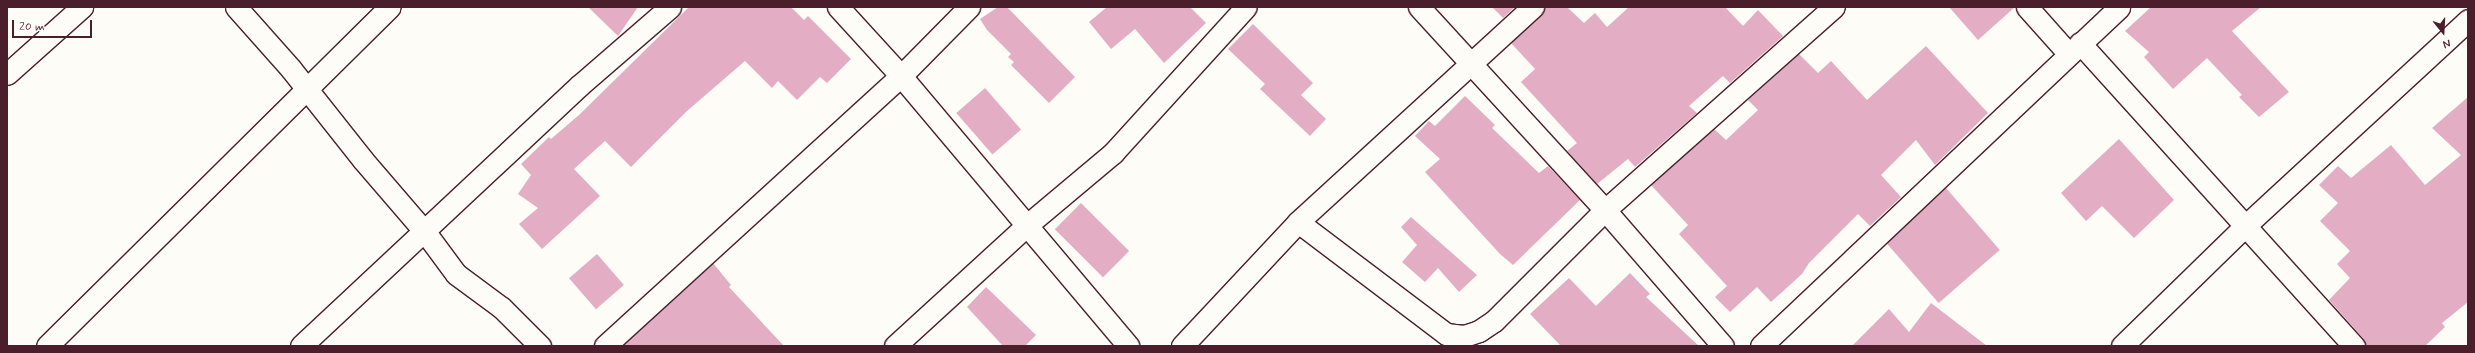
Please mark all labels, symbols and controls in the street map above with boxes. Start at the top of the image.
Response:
scale bar [14,12,94,38]
north arrow [2423,12,2463,52]
text: 20 m [19,19,45,35]
text: N [2441,36,2452,51]

